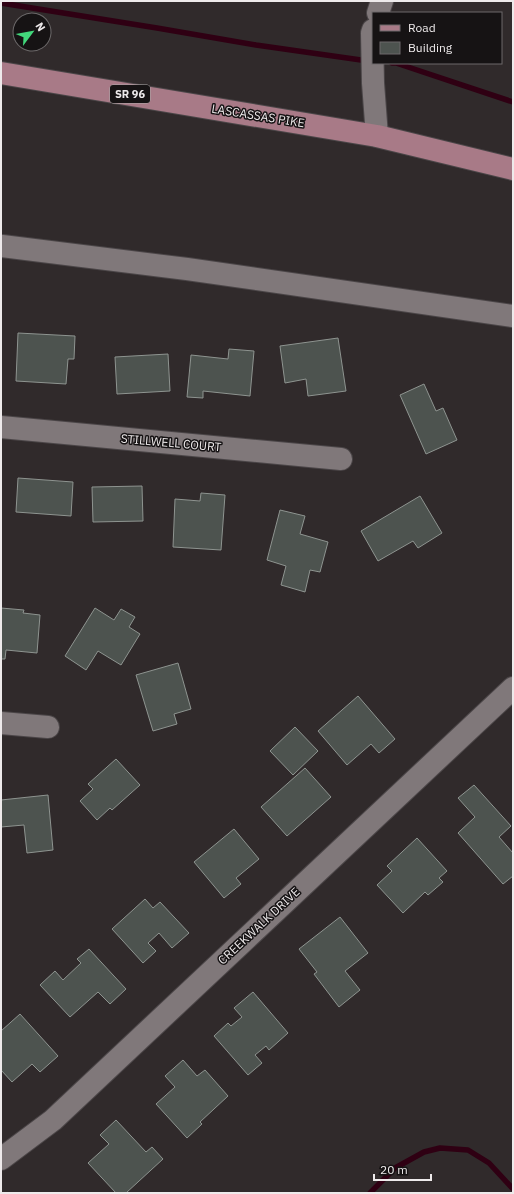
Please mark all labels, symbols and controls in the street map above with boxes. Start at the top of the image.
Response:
north arrow [12,12,52,52]
legend [372,12,502,64]
text: N [32,20,49,34]
text: Road [408,20,436,35]
text: Building [408,40,453,55]
road number: SR 96 [110,85,150,103]
street label: LASCASSAS PIKE [210,101,306,130]
street label: STILLWELL COURT [120,431,222,454]
street label: CREEKWALK DRIVE [215,884,303,967]
scale bar [374,1156,431,1182]
text: 20 m [380,1162,408,1177]

